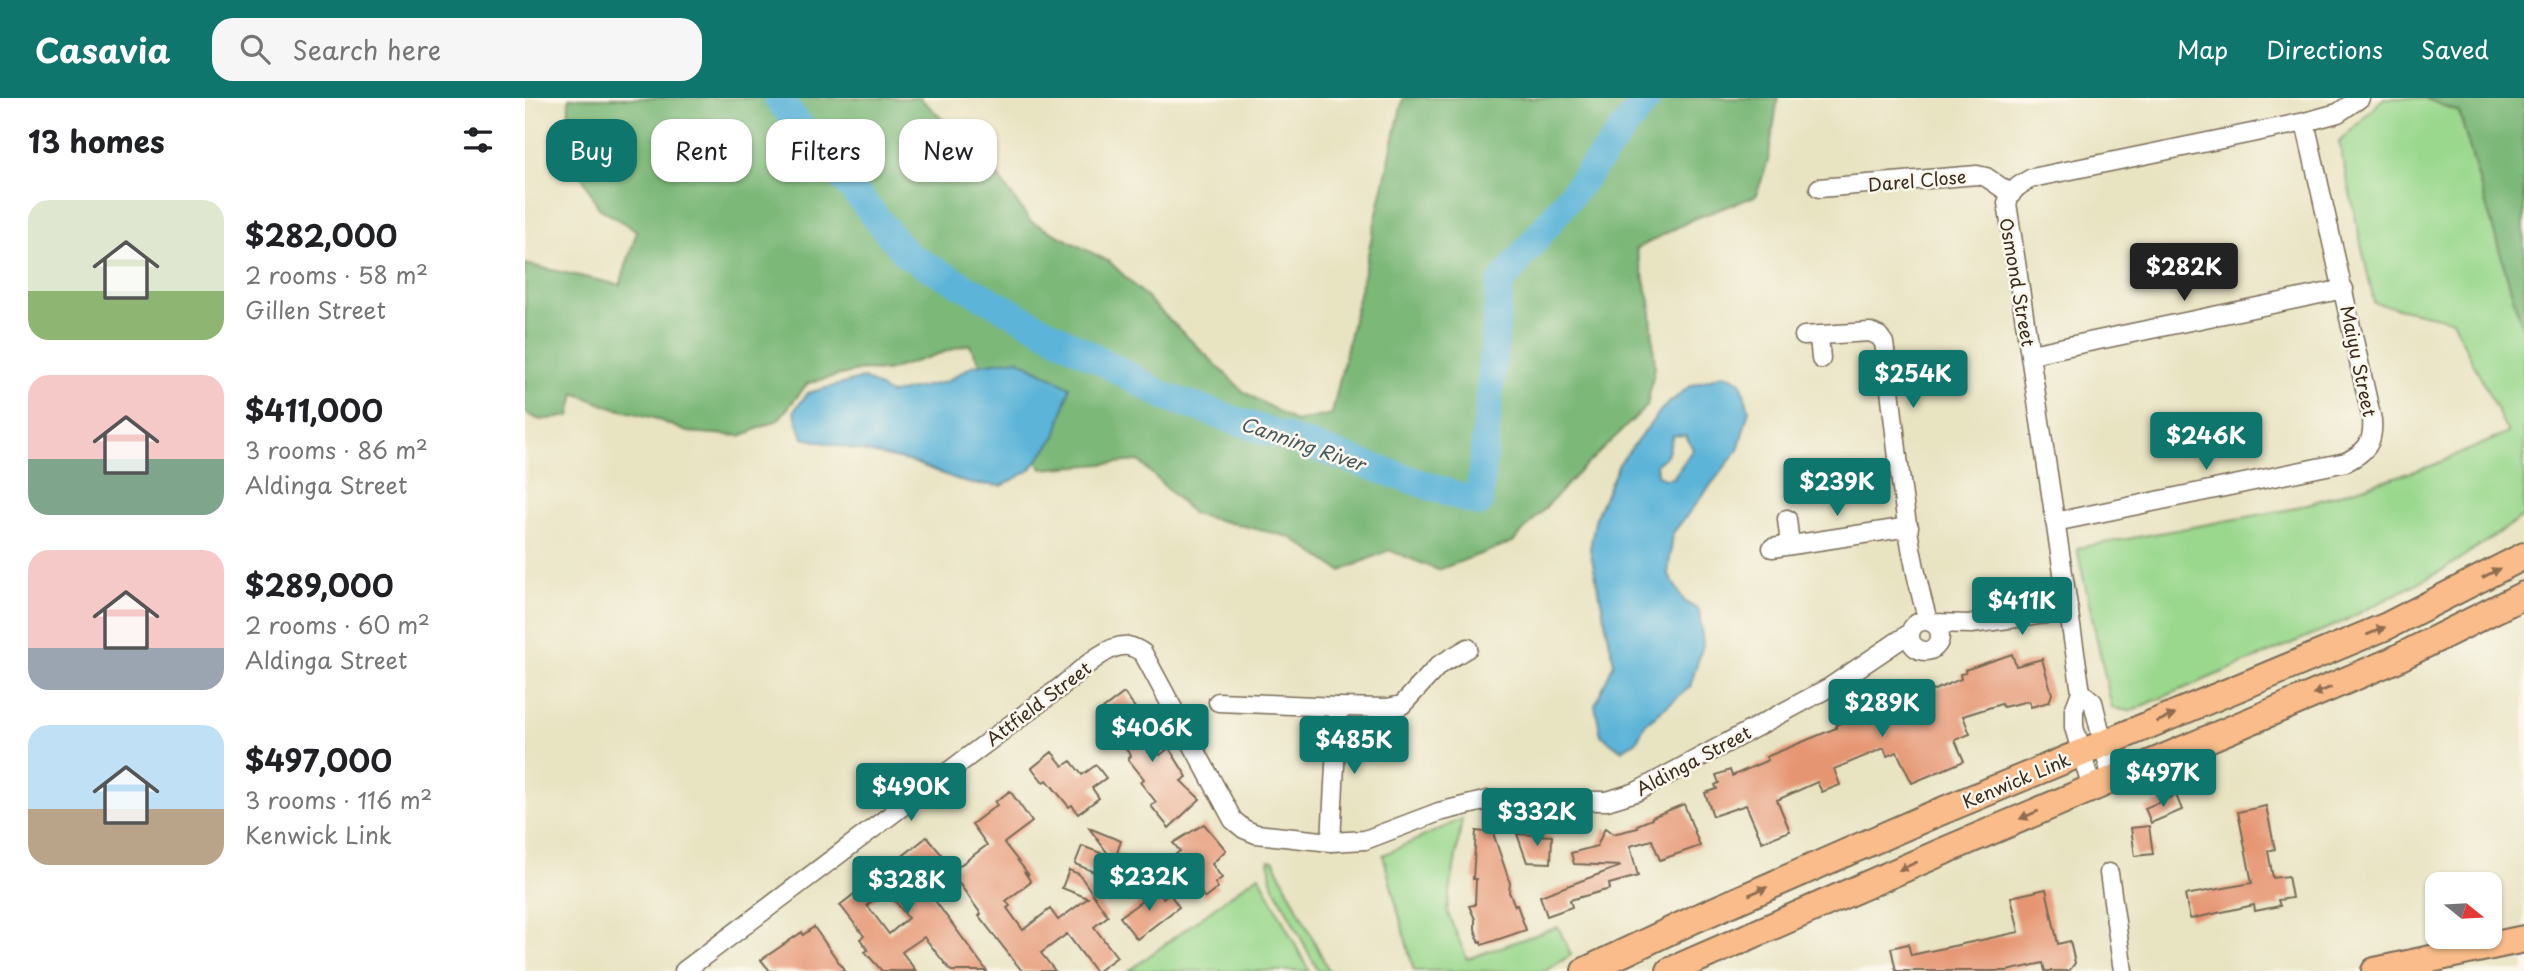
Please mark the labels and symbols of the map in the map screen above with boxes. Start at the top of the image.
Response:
street label: Darel Close [1867,162,1967,198]
street label: Osmond Street [1993,216,2043,348]
pin: $282K [2135,244,2233,303]
street label: Maiyu Street [2334,303,2384,419]
pin: $254K [1864,350,1962,410]
water label: Canning River [1237,409,1371,478]
pin: $246K [2157,412,2255,472]
pin: $239K [1788,458,1886,518]
one-way arrow [2482,568,2502,580]
pin: $411K [1973,578,2071,637]
one-way arrow [2366,625,2387,636]
street label: Attfield Street [980,654,1096,752]
pin: $289K [1833,680,1931,739]
one-way arrow [2312,685,2333,696]
pin: $406K [1103,704,1201,764]
one-way arrow [2156,712,2177,723]
pin: $485K [1305,716,1403,776]
street label: Aldinga Street [1631,718,1755,802]
street label: Kenwick Link [1958,745,2074,815]
pin: $497K [2114,750,2212,809]
pin: $490K [862,764,960,823]
pin: $332K [1488,788,1586,848]
one-way arrow [2019,809,2039,821]
pin: $232K [1100,854,1198,913]
pin: $328K [858,856,956,916]
one-way arrow [1898,860,1918,872]
north arrow [2425,872,2503,948]
one-way arrow [1747,886,1768,897]

